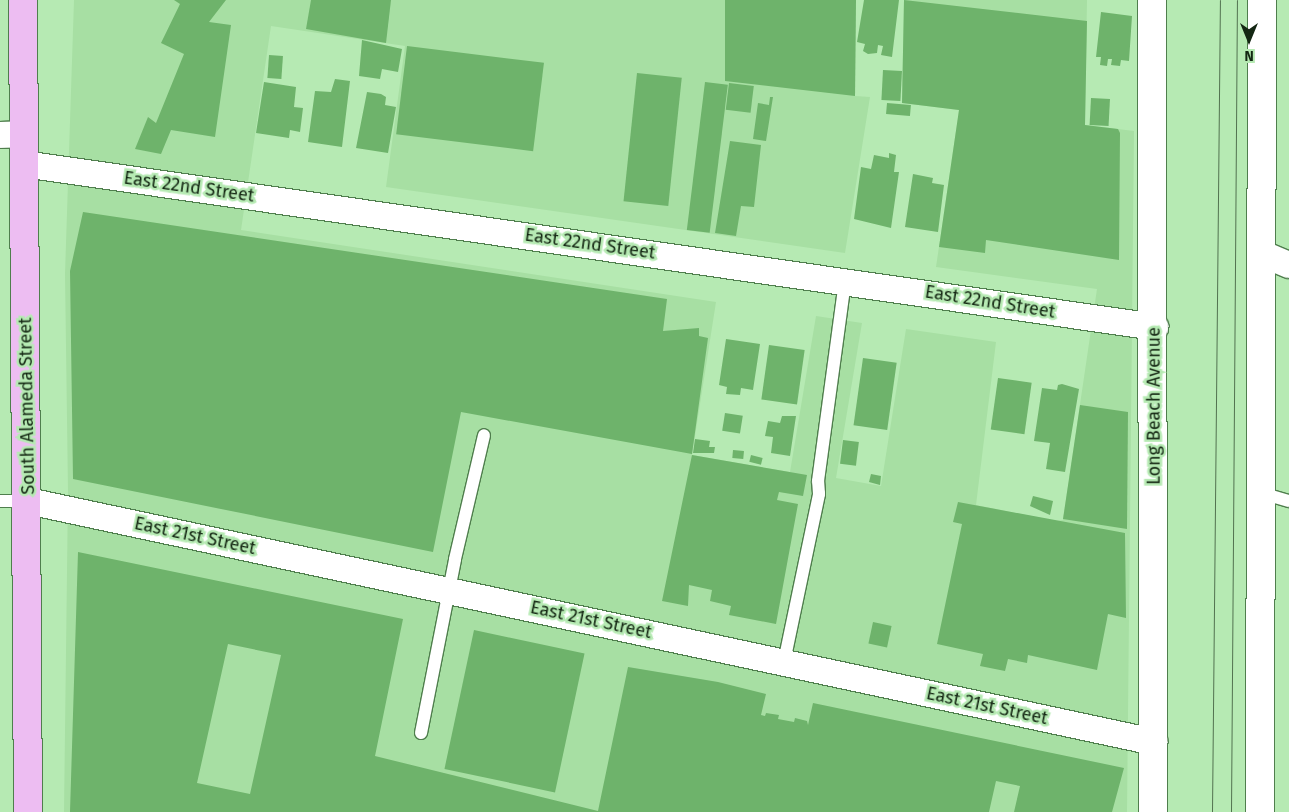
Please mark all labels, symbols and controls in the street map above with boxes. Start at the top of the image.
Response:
north arrow [1224,15,1274,65]
text: N [1244,47,1254,64]
street label: East 22nd Street [122,167,256,207]
street label: East 22nd Street [523,224,657,264]
street label: East 22nd Street [923,281,1057,323]
street label: South Alameda Street [15,317,39,495]
street label: Long Beach Avenue [1143,327,1165,485]
street label: East 21st Street [132,513,258,559]
street label: East 21st Street [528,597,654,643]
street label: East 21st Street [924,683,1050,729]

